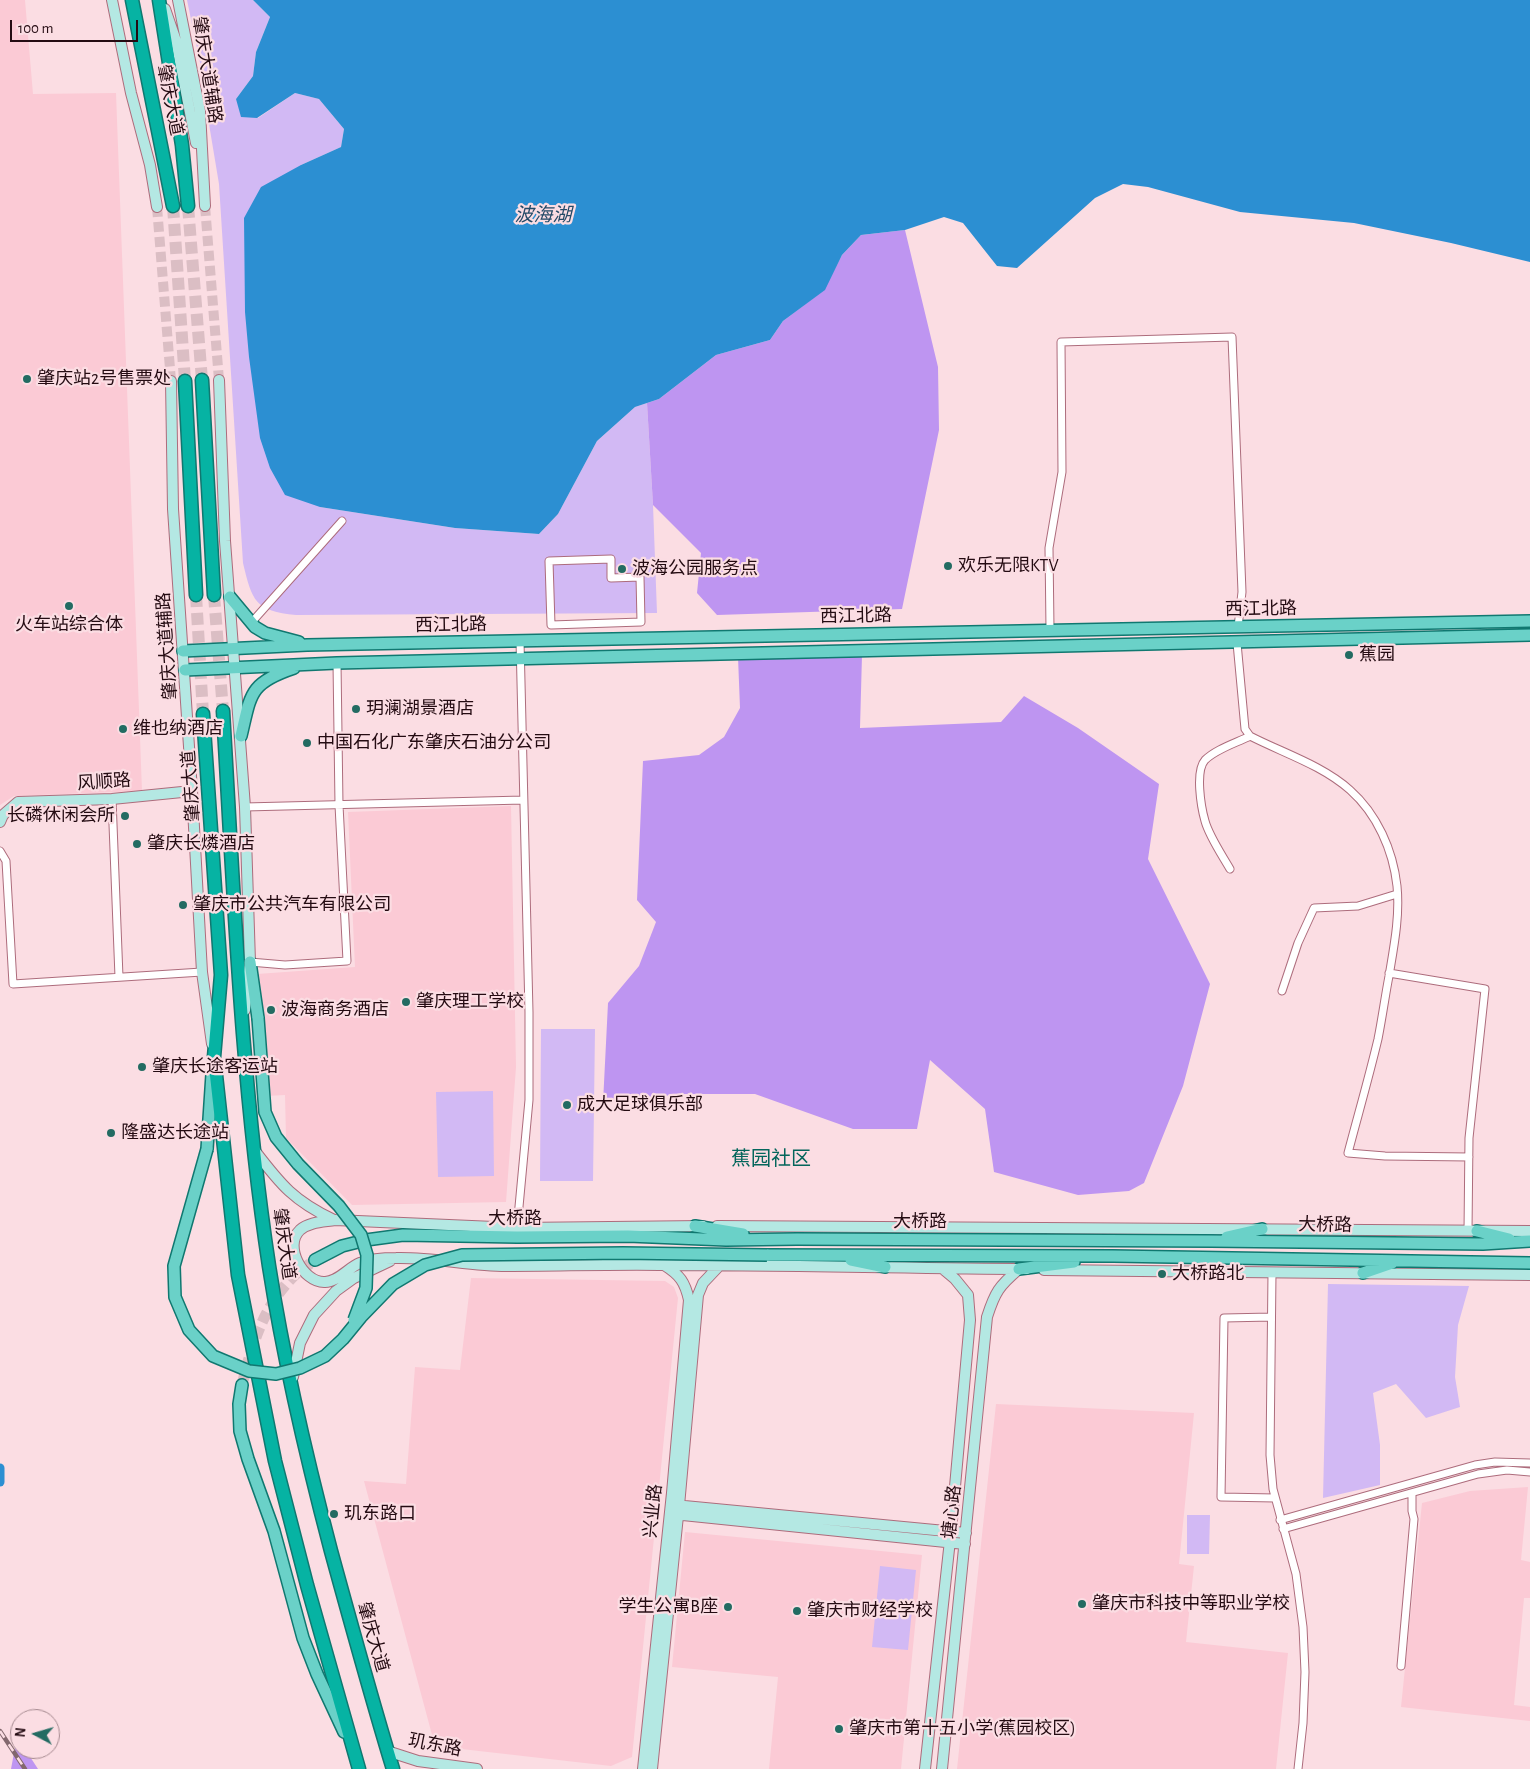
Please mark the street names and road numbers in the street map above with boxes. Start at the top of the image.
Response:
street label: 肇庆大道辅路 [188,15,226,125]
street label: 肇庆大道 [153,63,187,137]
street label: 肇庆大道辅路 [152,591,182,701]
street label: 西江北路 [1225,598,1297,620]
street label: 西江北路 [820,605,892,627]
street label: 西江北路 [415,614,487,636]
street label: 肇庆大道 [178,749,204,823]
street label: 风顺路 [76,769,132,795]
street label: 肇庆大道 [268,1207,300,1281]
street label: 大桥路 [488,1208,542,1230]
street label: 大桥路 [893,1211,947,1233]
street label: 大桥路 [1298,1214,1352,1236]
street label: 兴业路 [639,1483,667,1539]
street label: 塘心路 [938,1484,966,1540]
street label: 肇庆大道 [353,1599,393,1675]
street label: 玑东路 [406,1729,464,1761]

